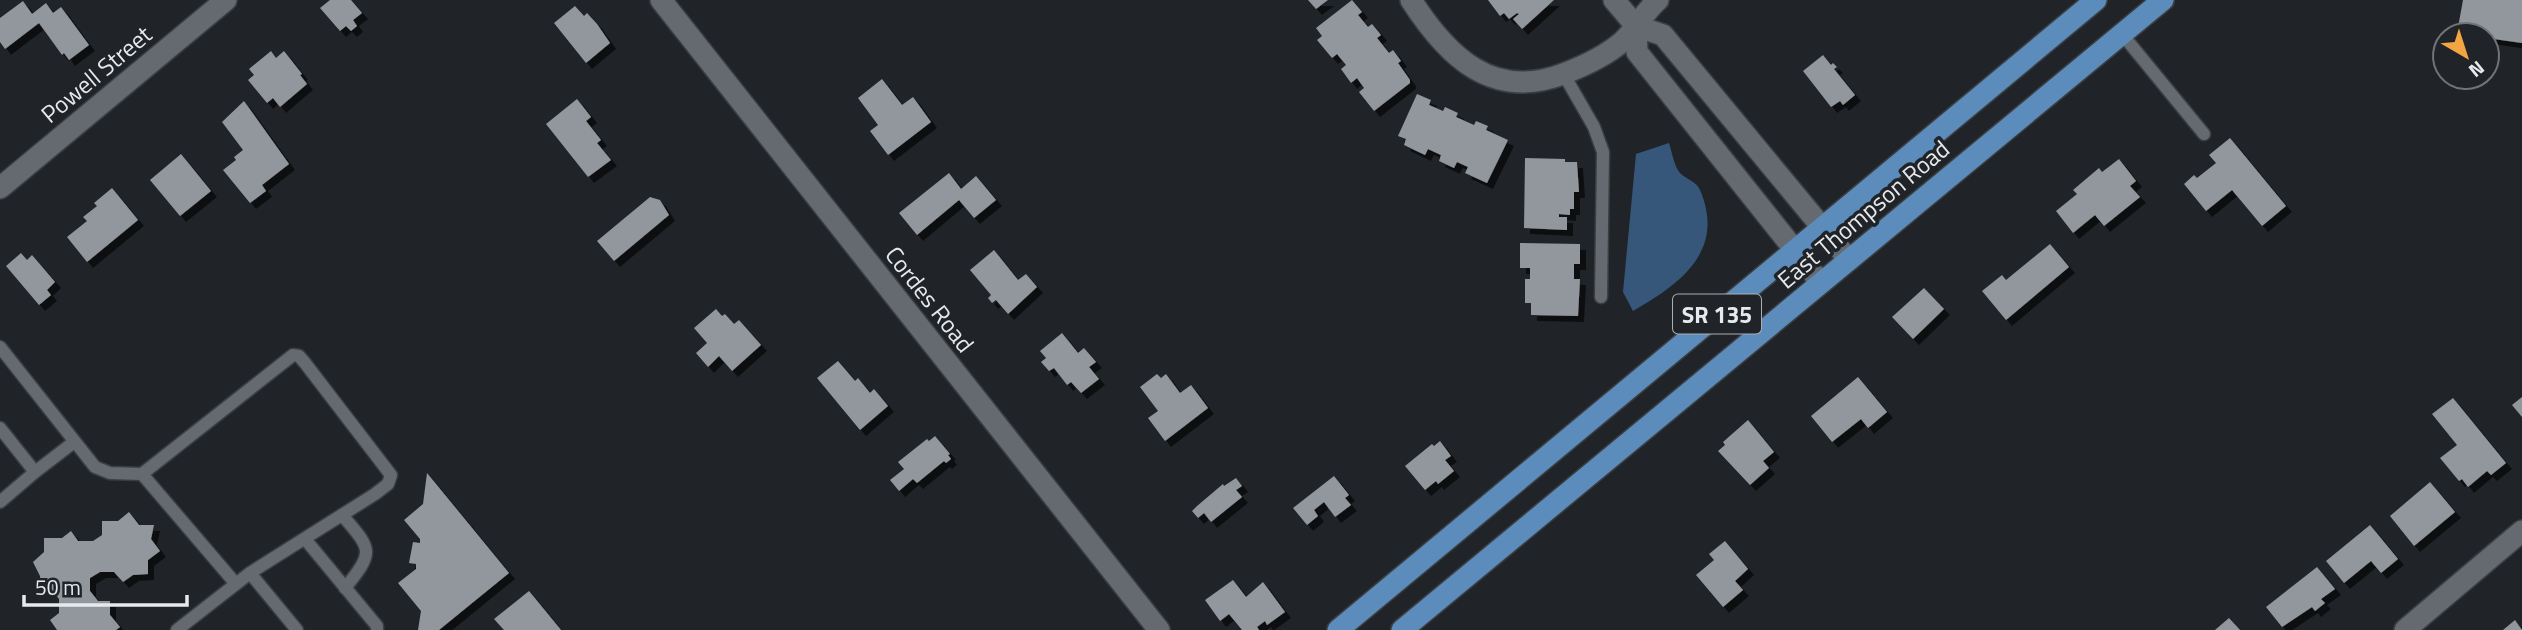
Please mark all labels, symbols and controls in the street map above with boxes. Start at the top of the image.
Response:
street label: Powell Street [33,16,160,131]
north arrow [2431,21,2501,91]
text: N [2463,54,2491,85]
street label: East Thompson Road [1769,131,1957,297]
street label: Cordes Road [877,238,983,360]
road number: SR 135 [1673,294,1761,334]
scale bar [24,564,187,608]
text: 50 m [35,571,81,603]

